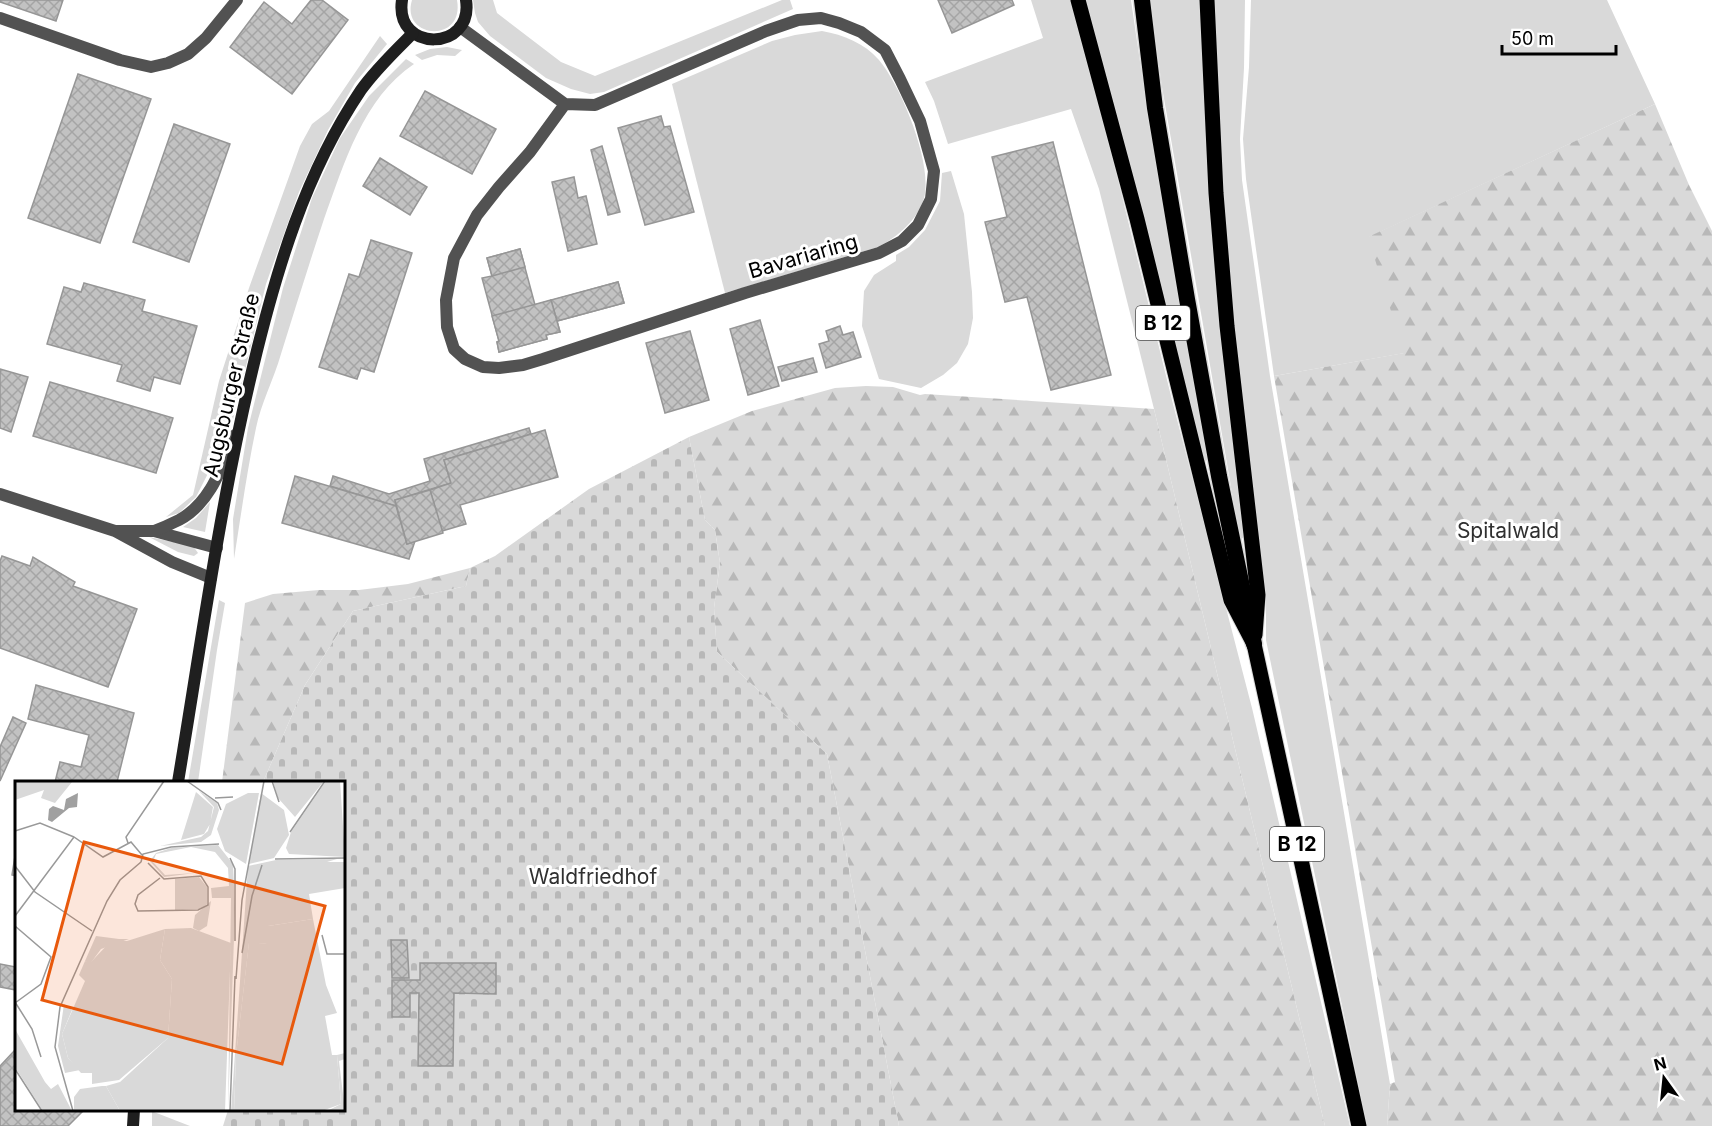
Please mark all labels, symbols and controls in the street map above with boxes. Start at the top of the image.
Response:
scale bar [1502,18,1616,56]
text: 50 m [1511,28,1554,49]
street label: Bavariaring [746,228,860,284]
street label: Augsburger Straße [198,291,264,479]
road number: B 12 [1136,306,1190,340]
park label: Spitalwald [1457,518,1559,543]
inset map [15,781,345,1111]
road number: B 12 [1270,827,1324,861]
park label: Waldfriedhof [529,864,657,889]
north arrow [1634,1048,1694,1108]
text: N [1652,1052,1669,1075]

